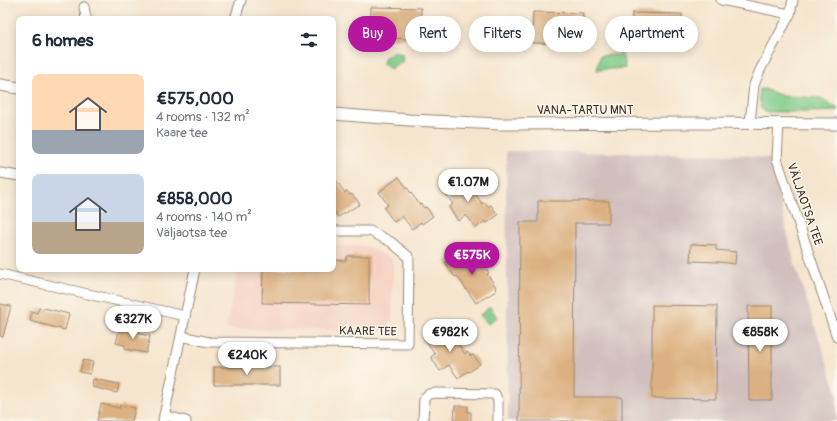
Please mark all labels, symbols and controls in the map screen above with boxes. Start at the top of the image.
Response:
chip: Buy [348,16,397,52]
chip: Rent [405,16,461,52]
chip: Filters [469,16,535,52]
chip: New [543,16,597,52]
chip: Apartment [605,16,698,52]
icon: filters [298,29,320,51]
text: 6 homes [32,30,93,51]
text: €575,000 [156,88,234,109]
icon: home [64,90,112,138]
street label: VANA-TARTU MNT [537,103,634,118]
text: 4 rooms · 132 m² [156,109,250,125]
text: Kaare tee [156,125,208,141]
street label: VÄLJAOTSA TEE [783,161,827,247]
pin: €1.07M [435,169,501,203]
text: €1.07M [447,174,489,190]
text: €858,000 [156,188,233,209]
icon: home [64,190,112,238]
text: 4 rooms · 140 m² [156,209,252,225]
text: Väljaotsa tee [156,225,227,241]
pin: €575K [444,242,500,276]
text: €575K [453,247,491,263]
pin: €327K [105,306,161,340]
text: €327K [114,311,152,327]
pin: €982K [422,319,478,353]
pin: €858K [732,319,788,353]
street label: KAARE TEE [339,323,397,340]
text: €982K [432,324,468,340]
text: €858K [742,324,778,340]
pin: €240K [219,342,275,376]
text: €240K [227,347,267,363]

